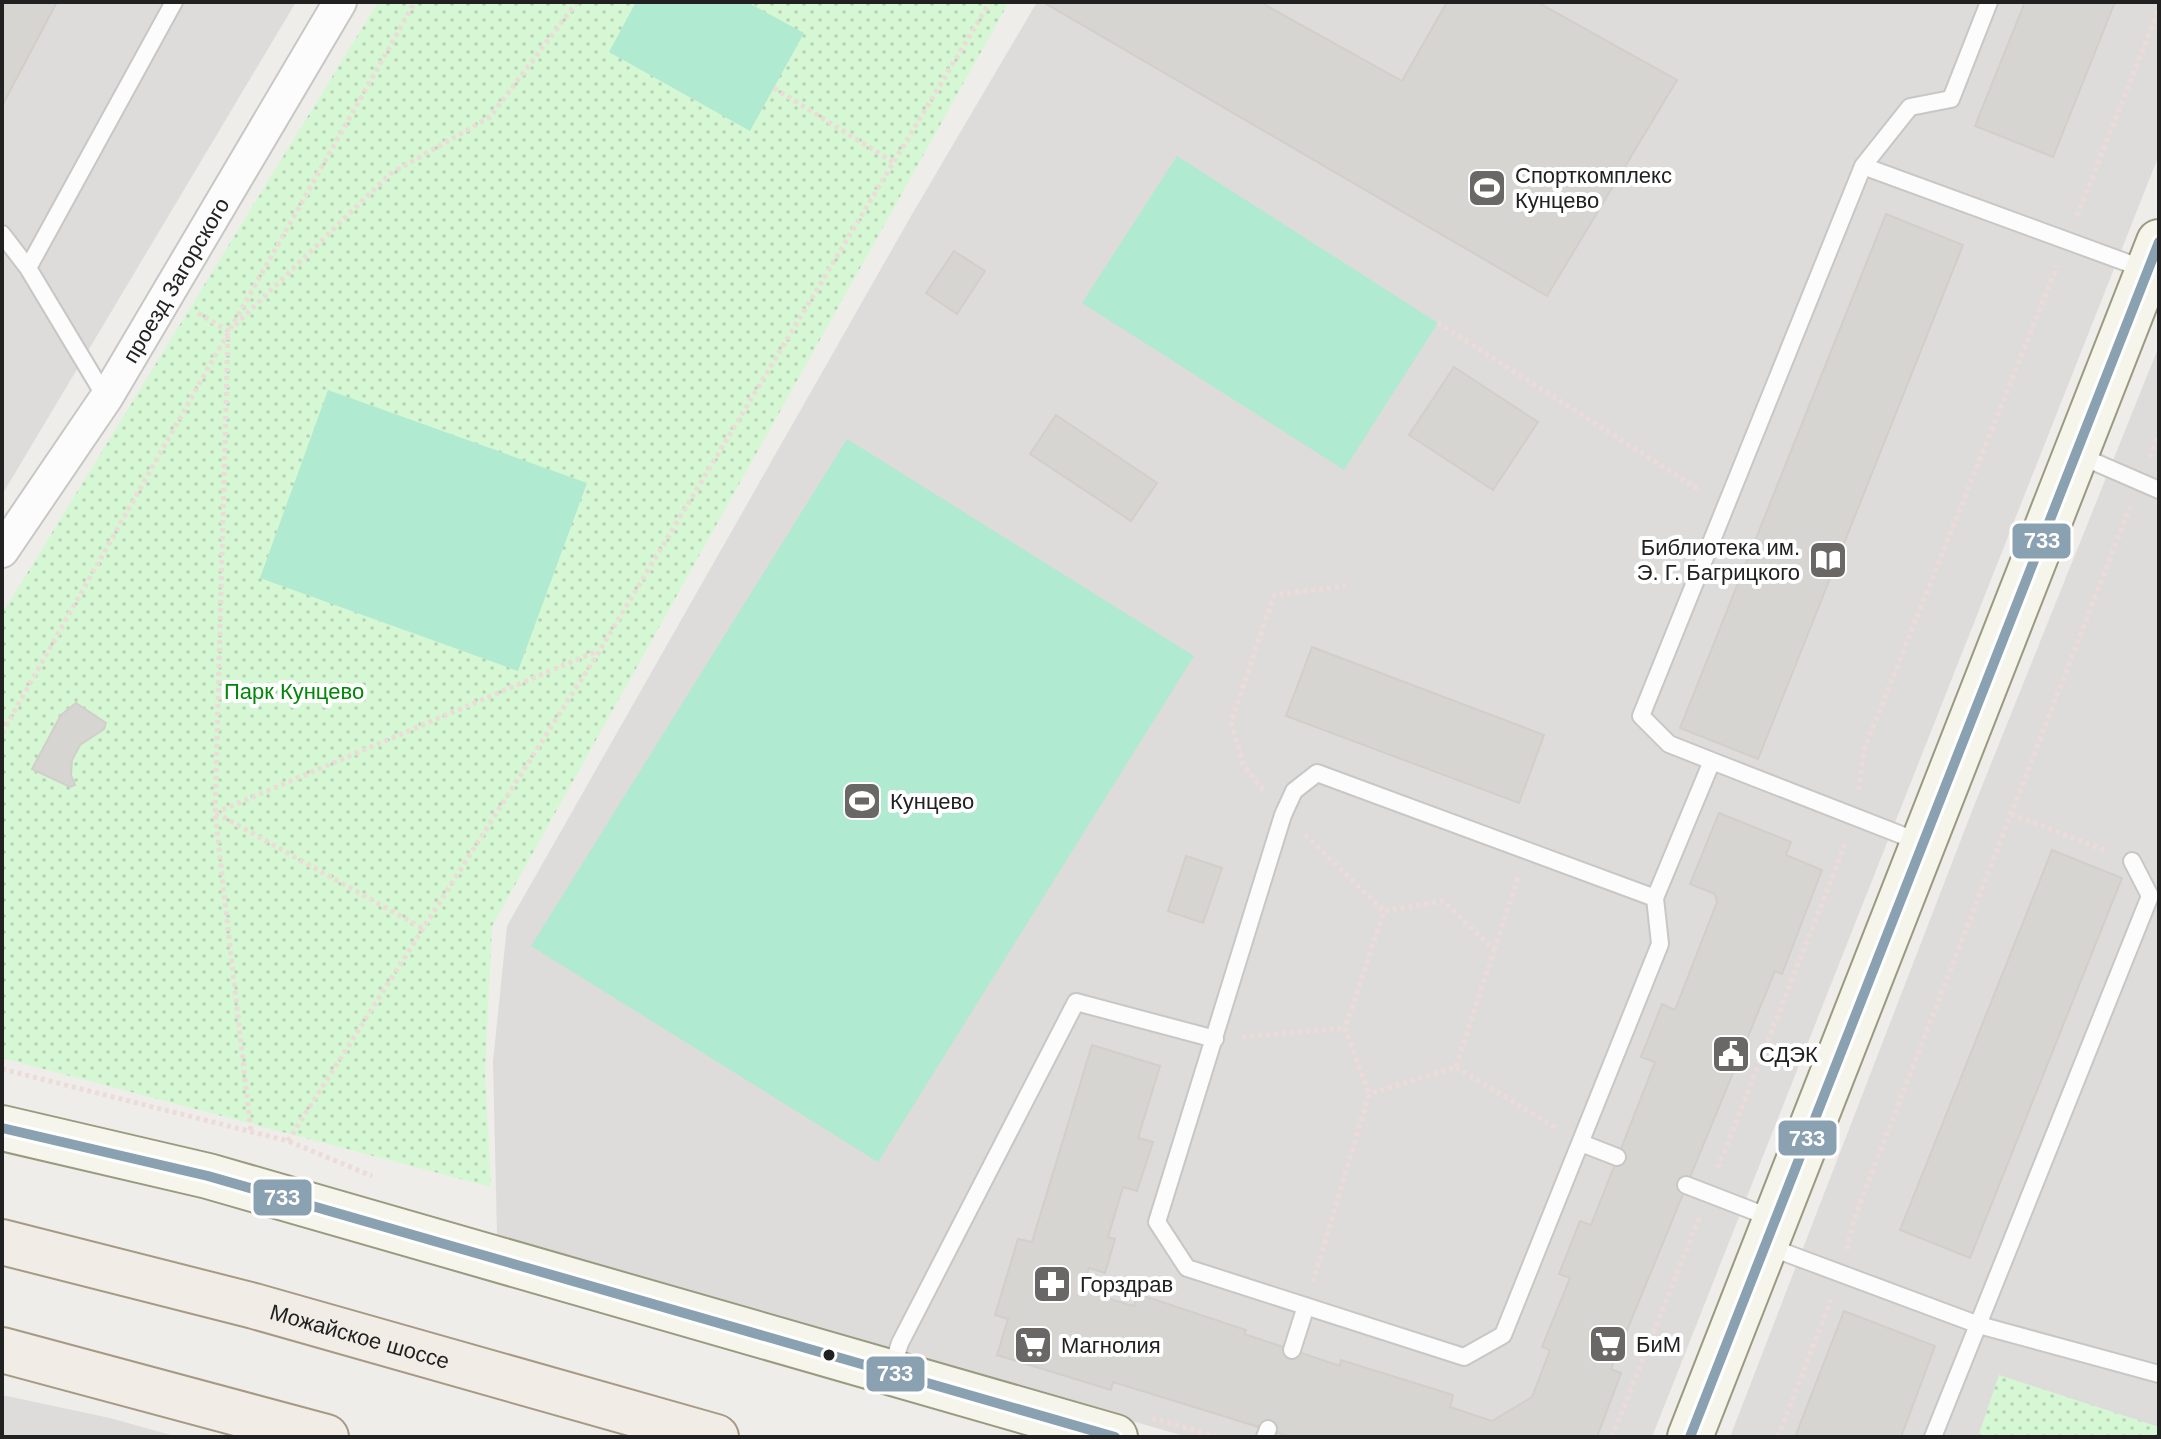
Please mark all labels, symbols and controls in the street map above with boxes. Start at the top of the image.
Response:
place label: Спорткомплекс Кунцево [1515,163,1672,213]
sports icon: Спорткомплекс Кунцево [1466,167,1508,209]
street label: проезд Загорского [117,193,234,367]
line badge: 733 [2011,522,2072,560]
text: 733 [2024,528,2060,553]
place label: Библиотека им. Э. Г. Багрицкого [1637,535,1800,585]
library icon: Библиотека им. Э. Г. Багрицкого [1807,539,1849,581]
park label: Парк Кунцево [224,679,364,704]
sports icon: Кунцево [841,780,883,822]
place label: Кунцево [890,789,974,814]
public building icon: СДЭК [1710,1033,1752,1075]
place label: СДЭК [1759,1042,1818,1067]
line badge: 733 [1777,1119,1838,1157]
text: 733 [1789,1126,1825,1151]
line badge: 733 [252,1178,313,1217]
text: 733 [264,1185,300,1210]
pharmacy icon: Горздрав [1031,1263,1073,1305]
place label: Горздрав [1080,1272,1173,1297]
street label: Можайское шоссе [267,1299,452,1373]
supermarket icon: БиМ [1587,1323,1629,1365]
supermarket icon: Магнолия [1012,1324,1054,1366]
place label: БиМ [1636,1332,1681,1357]
place label: Магнолия [1061,1333,1161,1358]
unlabelled marker [821,1347,837,1363]
line badge: 733 [865,1355,926,1393]
text: 733 [877,1361,913,1386]

